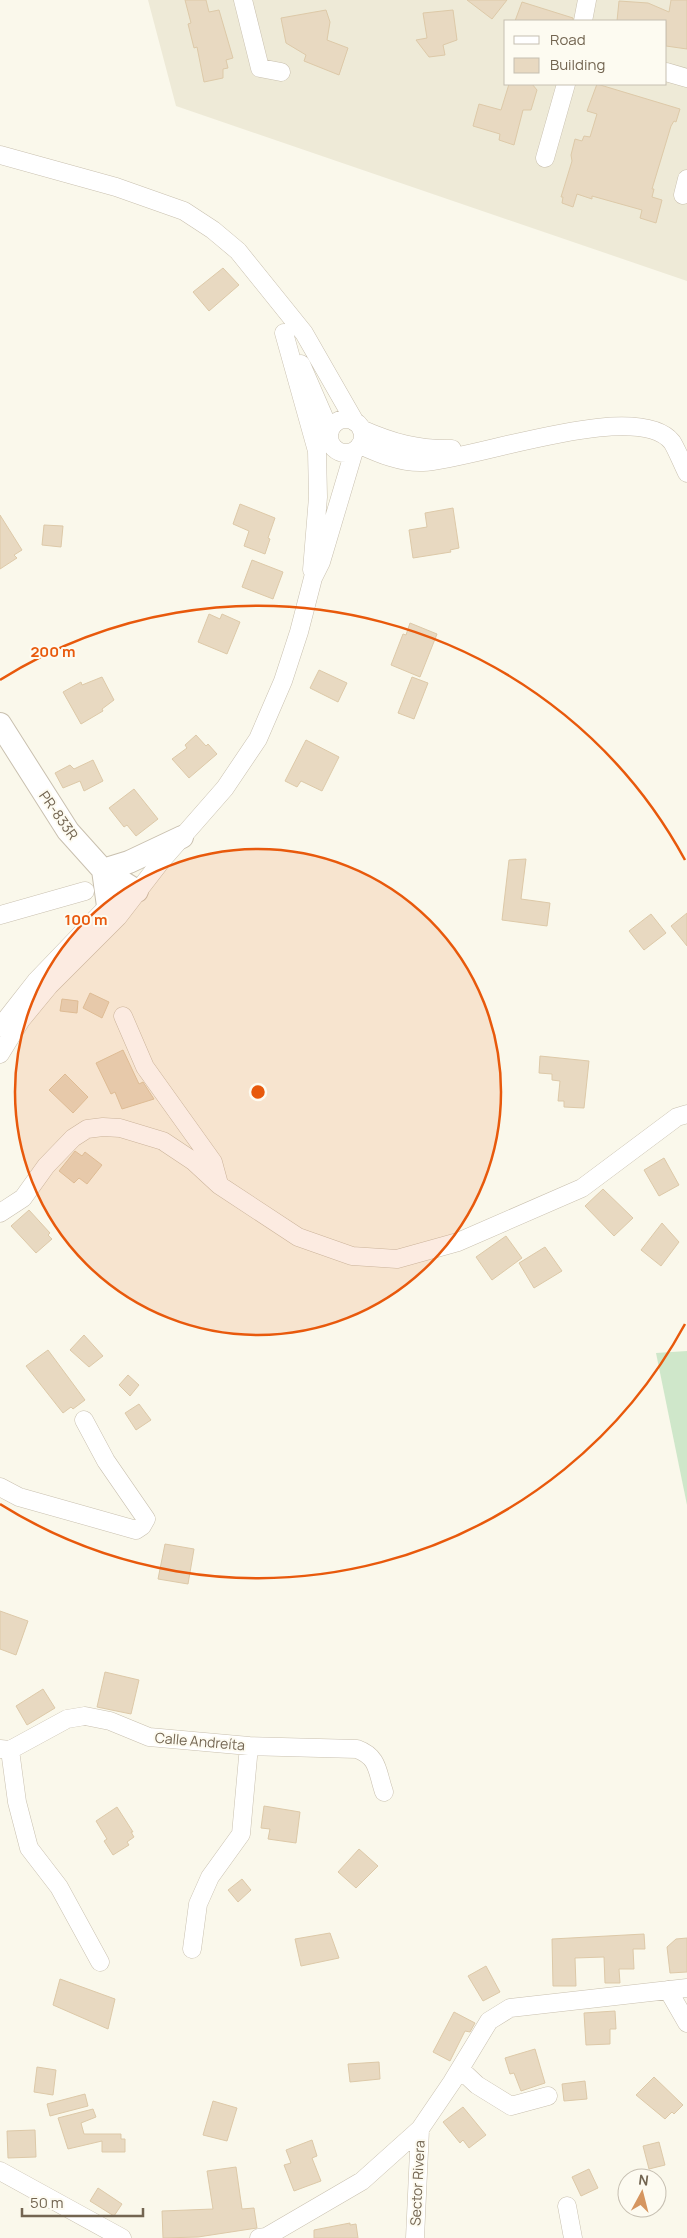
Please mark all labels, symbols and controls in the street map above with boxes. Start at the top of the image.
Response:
legend [504,20,667,85]
text: Road [550,29,586,50]
text: Building [550,54,605,75]
text: 200 m [30,641,76,662]
street label: PR-833R [35,787,83,843]
text: 100 m [65,909,107,930]
centre of rings [249,1083,267,1101]
street label: Calle Andreíta [154,1728,246,1754]
street label: Sector Rivera [405,2140,429,2226]
north arrow [617,2168,667,2218]
text: N [637,2170,650,2190]
scale bar [22,2186,144,2218]
text: 50 m [30,2192,64,2213]

